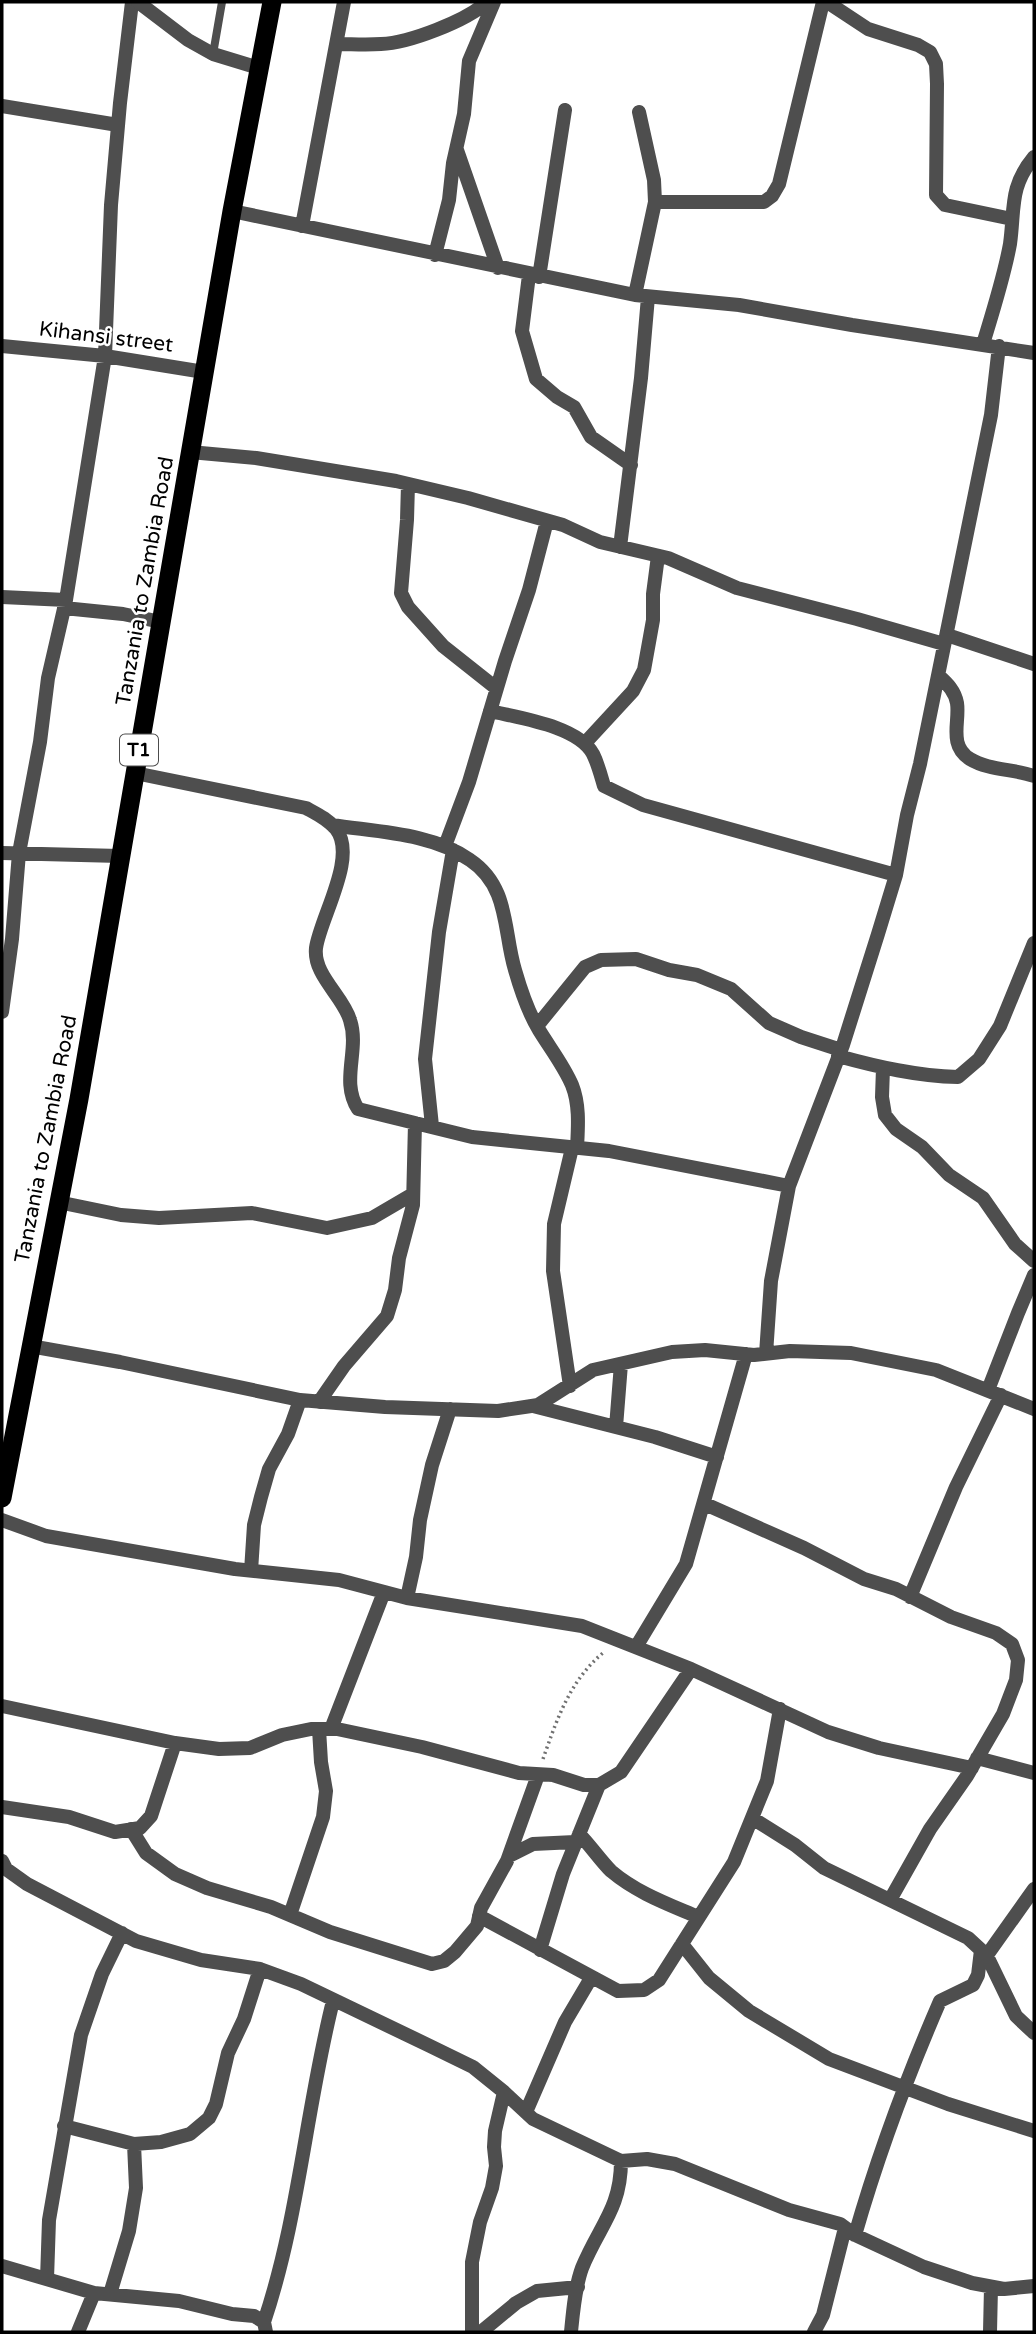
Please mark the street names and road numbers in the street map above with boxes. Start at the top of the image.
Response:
street label: Kihansi street [37,316,175,358]
street label: Tanzania to Zambia Road [111,455,179,707]
road number: T1 [120,734,158,765]
street label: Tanzania to Zambia Road [10,1013,82,1265]

